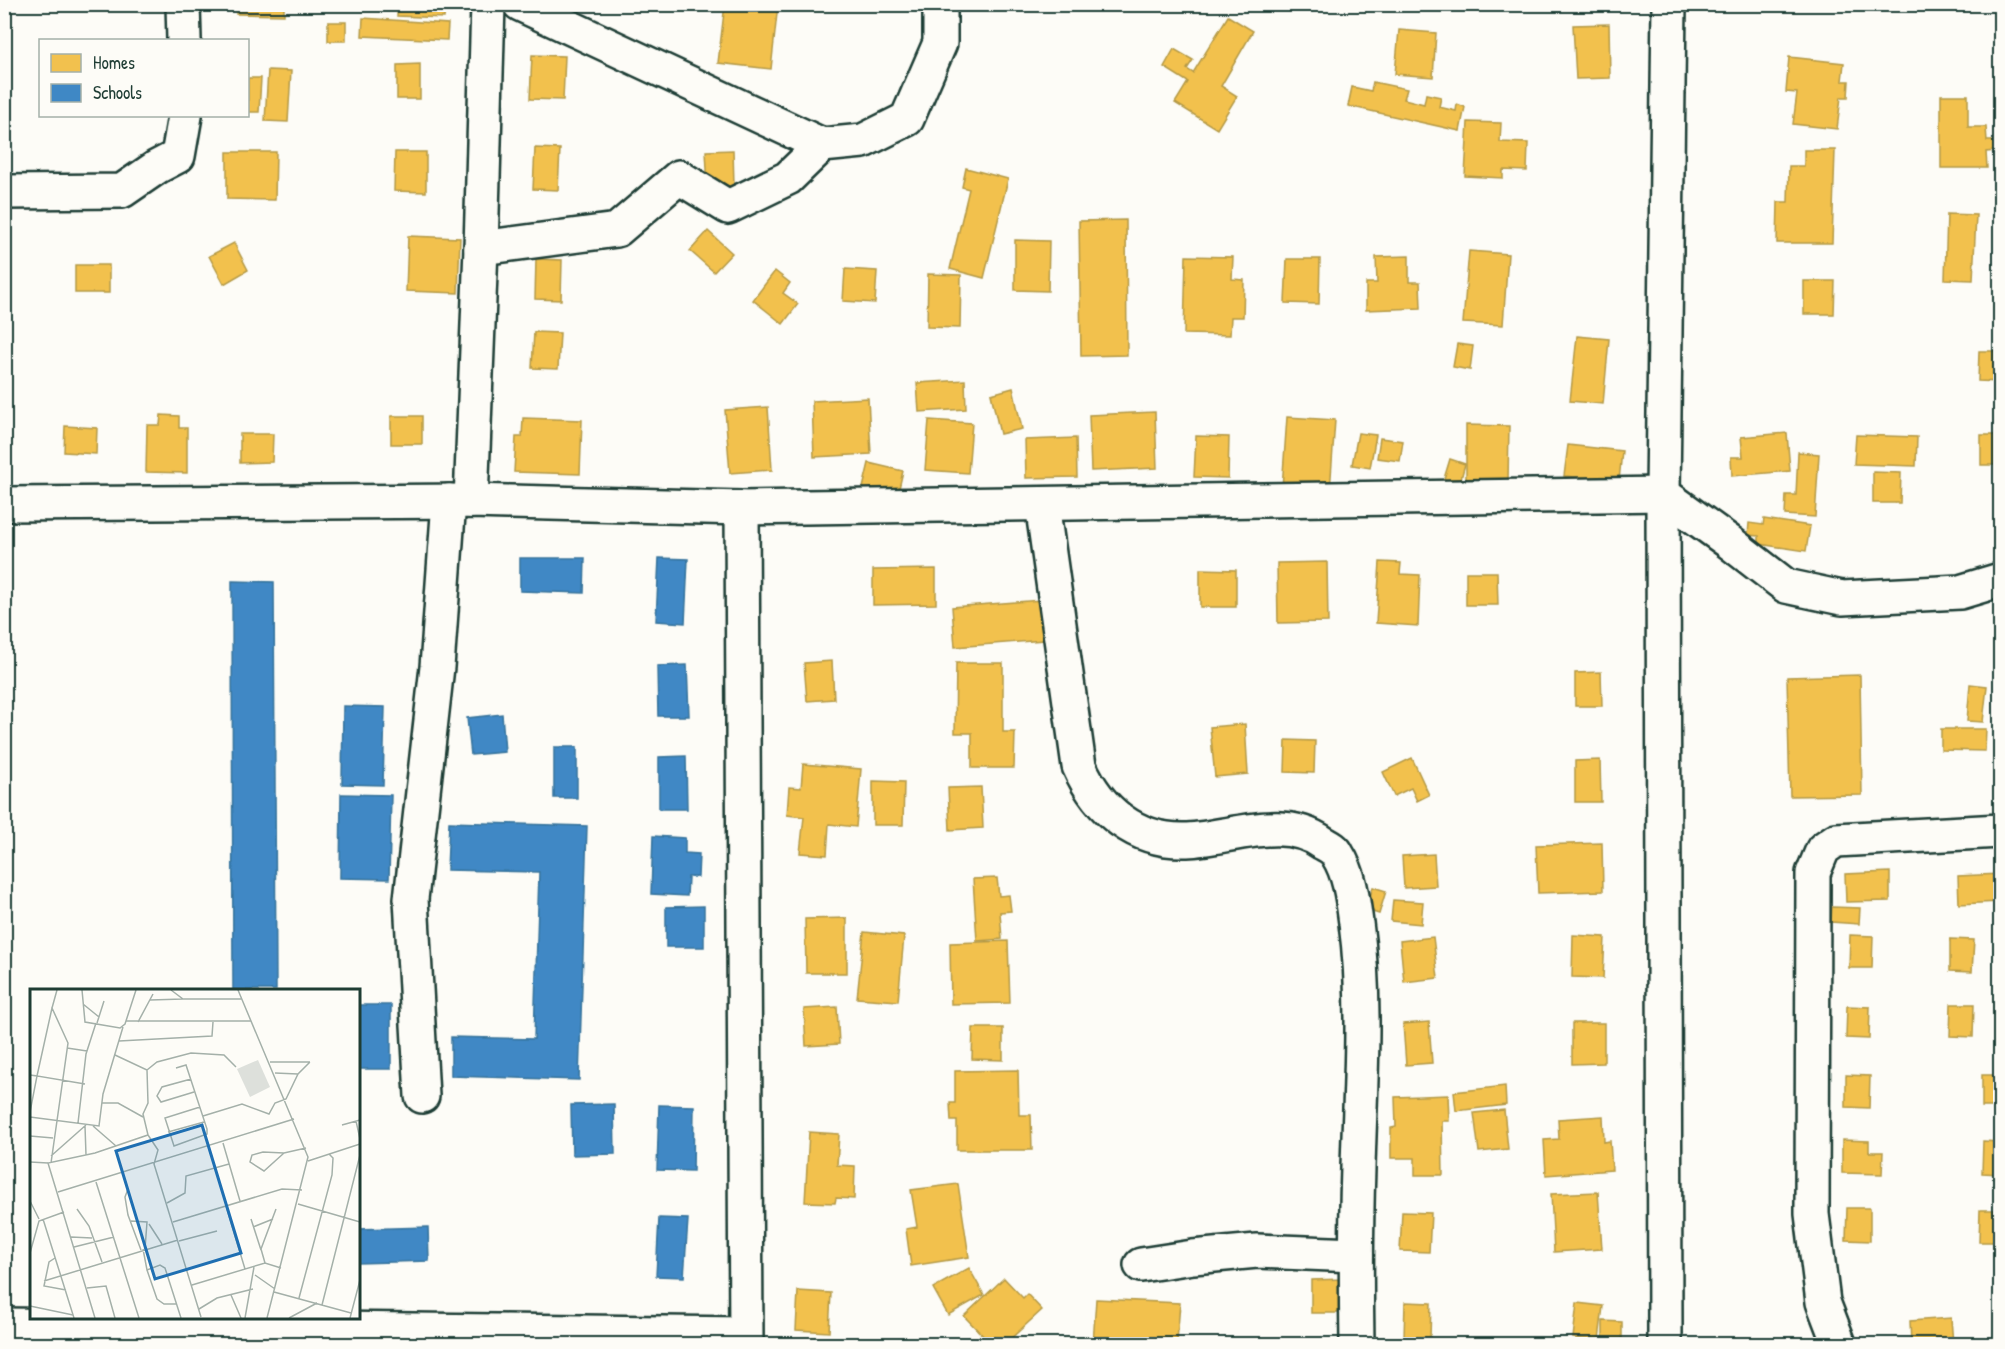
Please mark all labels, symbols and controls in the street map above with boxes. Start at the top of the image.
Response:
legend [39,39,249,117]
text: Homes [93,50,135,75]
text: Schools [93,80,142,105]
inset map [30,989,360,1319]

